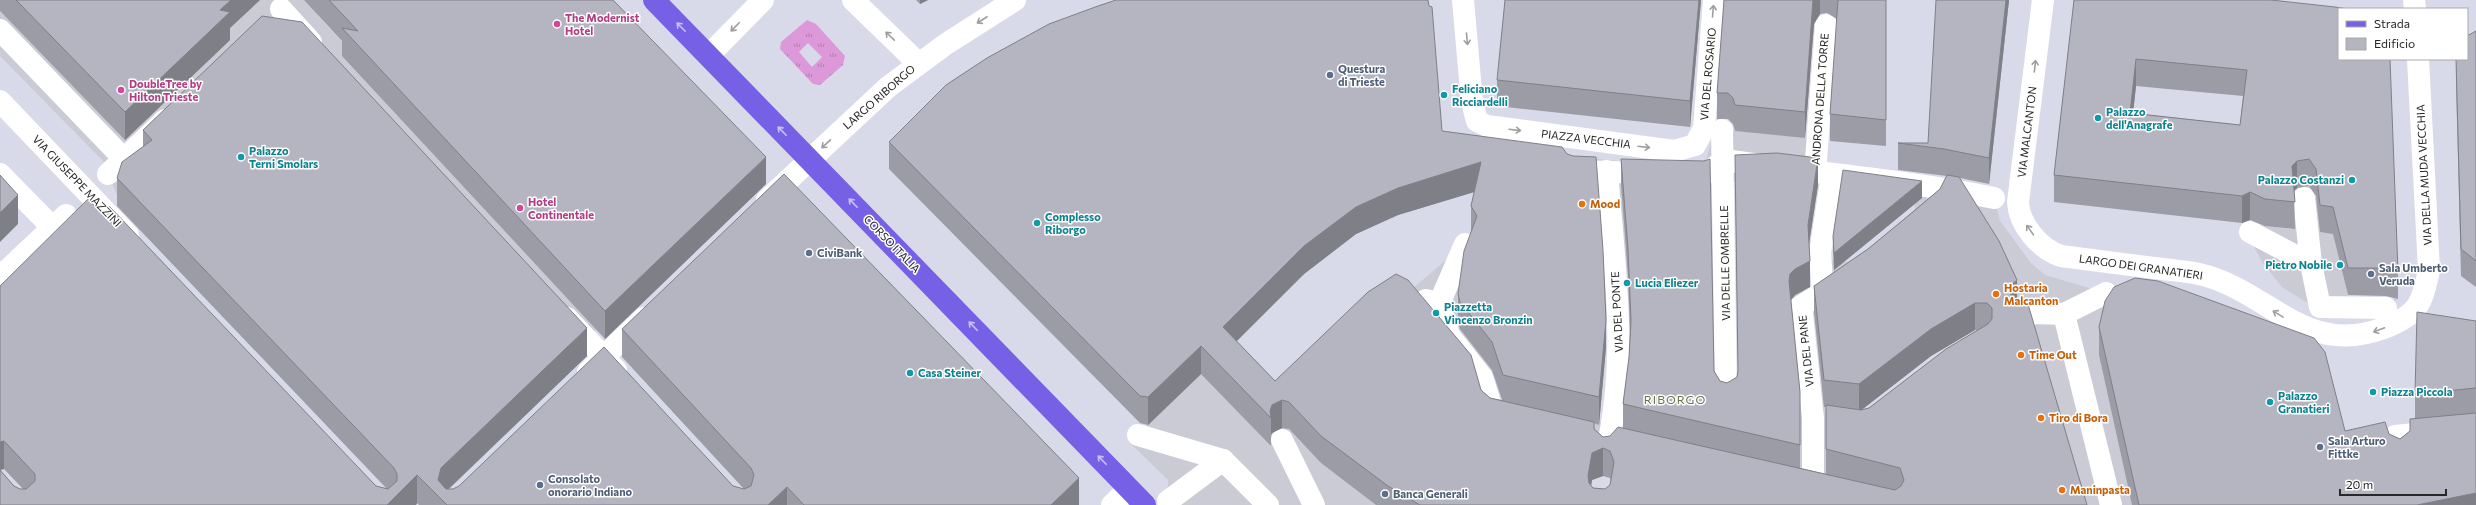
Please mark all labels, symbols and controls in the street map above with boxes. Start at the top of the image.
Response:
one-way arrow [1710,5,1717,18]
legend [2338,8,2468,60]
place label: The Modernist Hotel [565,11,640,37]
one-way arrow [977,16,988,24]
text: Strada [2374,16,2410,30]
marker: The Modernist Hotel [552,19,562,29]
one-way arrow [676,22,686,32]
one-way arrow [730,22,740,32]
street label: VIA DEL ROSARIO [1697,27,1718,121]
one-way arrow [885,31,895,41]
one-way arrow [1463,32,1470,45]
street label: ANDRONA DELLA TORRE [1808,33,1831,165]
text: Edificio [2374,36,2415,50]
one-way arrow [2031,60,2039,73]
street label: LARGO RIBORGO [840,62,917,131]
place label: Questura di Trieste [1338,62,1385,88]
marker: Questura di Trieste [1325,70,1335,80]
place label: DoubleTree by Hilton Trieste [129,77,202,103]
place label: Feliciano Ricciardelli [1452,82,1508,108]
marker: DoubleTree by Hilton Trieste [116,85,126,95]
street label: VIA MALCANTON [2014,86,2039,178]
marker: Feliciano Ricciardelli [1439,90,1449,100]
street label: VIA DELLA MUDA VECCHIA [2413,104,2434,246]
place label: Palazzo dell'Anagrafe [2106,105,2173,131]
marker: Palazzo dell'Anagrafe [2093,113,2103,123]
one-way arrow [777,126,787,136]
one-way arrow [1508,126,1521,134]
street label: PIAZZA VECCHIA [1541,127,1632,150]
street label: VIA GIUSEPPE MAZZINI [30,132,125,229]
one-way arrow [821,139,831,148]
one-way arrow [1637,143,1650,151]
place label: Palazzo Terni Smolars [249,144,318,170]
marker: Palazzo Terni Smolars [236,152,246,162]
place label: Palazzo Costanzi [2258,173,2344,186]
marker: Palazzo Costanzi [2347,175,2357,185]
place label: Hotel Continentale [528,195,594,221]
place label: Mood [1590,197,1620,210]
one-way arrow [848,198,857,208]
marker: Mood [1577,199,1587,209]
marker: Hotel Continentale [515,203,525,213]
street label: VIA DELLE OMBRELLE [1717,205,1732,321]
place label: Complesso Riborgo [1045,210,1101,236]
street label: CORSO ITALIA [862,212,923,275]
marker: Complesso Riborgo [1032,218,1042,228]
one-way arrow [2026,225,2034,236]
place label: CiviBank [817,246,863,259]
marker: CiviBank [804,248,814,258]
street label: LARGO DEI GRANATIERI [2078,251,2204,282]
place label: Pietro Nobile [2265,258,2332,271]
marker: Pietro Nobile [2335,260,2345,270]
place label: Sala Umberto Veruda [2379,261,2448,287]
marker: Sala Umberto Veruda [2366,269,2376,279]
street label: VIA DEL PONTE [1608,271,1625,353]
place label: Lucia Eliezer [1635,276,1699,289]
marker: Lucia Eliezer [1622,278,1632,288]
place label: Hostaria Malcanton [2004,281,2058,307]
marker: Hostaria Malcanton [1991,289,2001,299]
place label: Piazzetta Vincenzo Bronzin [1444,300,1533,326]
marker: Piazzetta Vincenzo Bronzin [1431,308,1441,318]
one-way arrow [2272,309,2284,317]
street label: VIA DEL PANE [1795,315,1816,388]
one-way arrow [968,321,977,331]
one-way arrow [2374,326,2386,334]
place label: Time Out [2029,348,2077,361]
marker: Time Out [2016,350,2026,360]
place label: Casa Steiner [918,366,981,379]
marker: Casa Steiner [905,368,915,378]
place label: Piazza Piccola [2381,385,2453,398]
marker: Piazza Piccola [2368,387,2378,397]
place label: Palazzo Granatieri [2278,389,2330,415]
district label: RIBORGO [1644,392,1706,406]
marker: Palazzo Granatieri [2265,397,2275,407]
place label: Tiro di Bora [2049,411,2108,424]
marker: Tiro di Bora [2036,413,2046,423]
place label: Sala Arturo Fittke [2328,434,2386,460]
marker: Sala Arturo Fittke [2315,442,2325,452]
one-way arrow [1097,455,1107,465]
scale bar [2340,471,2446,497]
place label: Consolato onorario Indiano [548,472,632,498]
text: 20 m [2346,477,2373,491]
marker: Consolato onorario Indiano [535,480,545,490]
place label: Maninpasta [2070,483,2130,496]
marker: Maninpasta [2057,485,2067,495]
place label: Banca Generali [1393,487,1468,500]
marker: Banca Generali [1380,489,1390,499]

